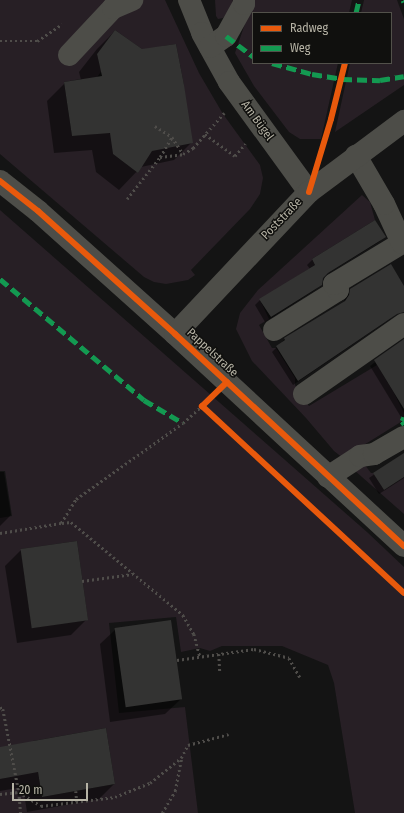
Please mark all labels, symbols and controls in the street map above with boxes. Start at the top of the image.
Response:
legend [252,12,392,64]
text: Radweg [290,21,328,35]
text: Weg [290,41,310,55]
street label: Am Bügel [238,98,276,144]
street label: Poststraße [259,195,305,243]
street label: Pappelstraße [184,326,240,380]
scale bar [14,775,90,801]
text: 20 m [19,783,43,797]

